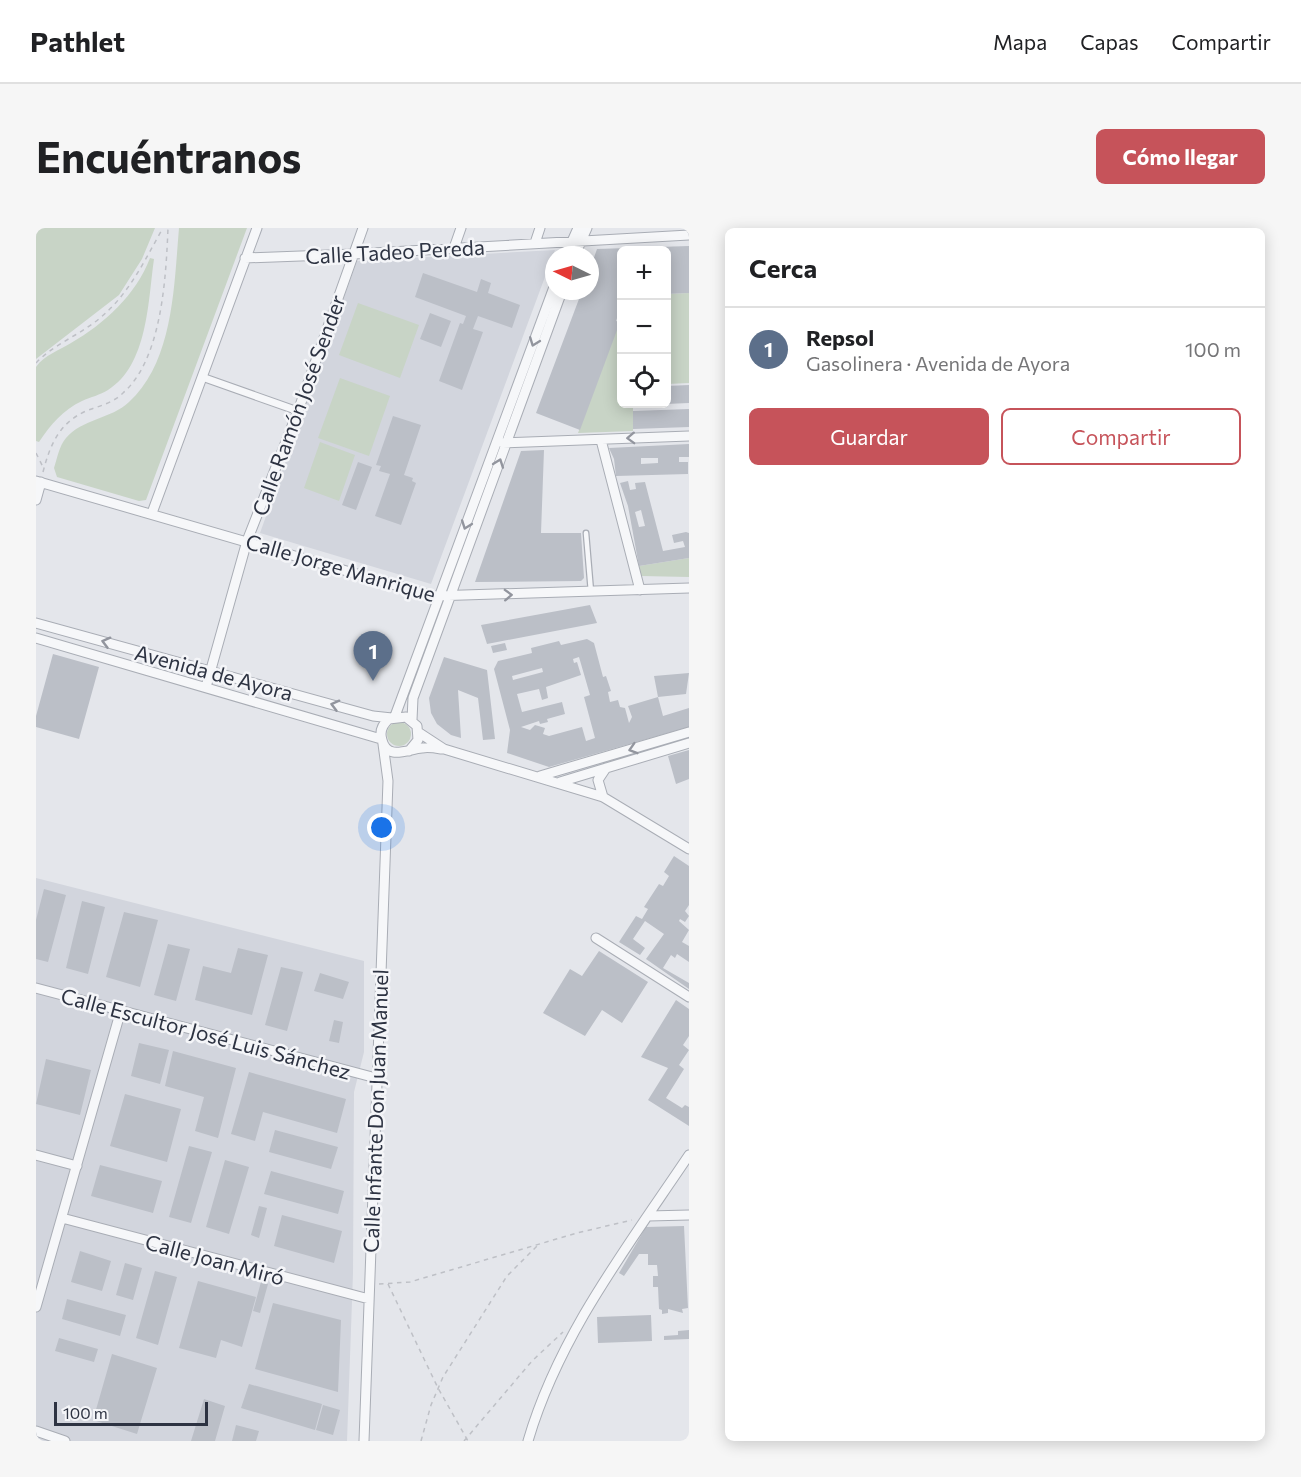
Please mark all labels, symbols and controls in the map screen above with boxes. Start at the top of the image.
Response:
text: Pathlet [30,24,125,58]
text: Mapa [993,29,1047,54]
text: Capas [1080,29,1139,54]
text: Compartir [1172,29,1271,54]
button: Cómo llegar [1096,129,1265,184]
text: Encuéntranos [36,130,301,182]
street label: Calle Tadeo Pereda [305,234,485,268]
north arrow [545,246,599,300]
map controls [617,246,671,408]
button: + [617,246,671,300]
text: Cerca [749,252,817,283]
street label: Calle Ramón José Sender [246,291,350,519]
button: − [617,300,671,354]
text: Repsol [806,324,874,351]
one-way arrow [528,336,541,347]
text: 1 [764,337,773,361]
text: 100 m [1185,337,1241,361]
text: Gasolinera · Avenida de Ayora [806,351,1070,375]
button: locate [617,354,671,408]
button: Guardar [749,408,989,465]
button: Compartir [1001,408,1241,465]
one-way arrow [626,432,635,445]
one-way arrow [491,458,504,469]
one-way arrow [461,519,473,530]
street label: Calle Jorge Manrique [243,528,439,606]
one-way arrow [503,588,512,601]
pin: 1 [354,632,392,681]
one-way arrow [101,637,112,649]
street label: Avenida de Ayora [132,639,296,705]
one-way arrow [330,700,341,712]
one-way arrow [628,742,639,754]
your location [367,813,396,842]
street label: Calle Infante Don Juan Manuel [358,969,392,1253]
street label: Calle Escultor José Luis Sánchez [58,982,354,1084]
street label: Calle Joan Miró [143,1228,287,1290]
scale bar [54,1399,208,1426]
text: 100 m [63,1403,108,1422]

